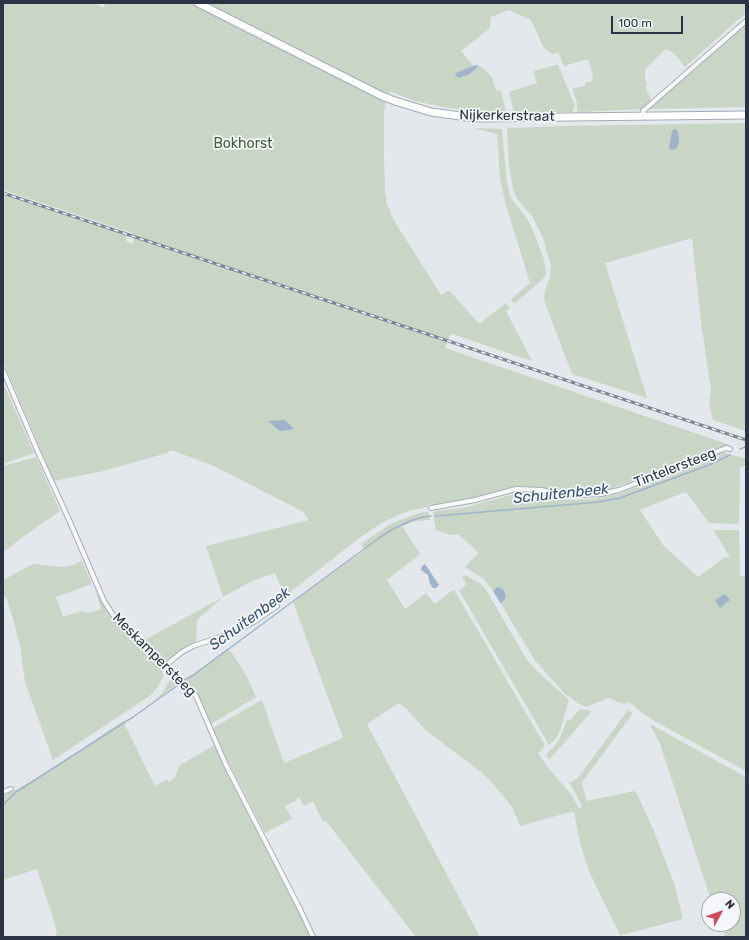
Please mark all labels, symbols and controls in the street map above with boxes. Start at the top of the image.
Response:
scale bar [613,8,685,34]
text: 100 m [618,16,652,30]
street label: Nijkerkerstraat [459,107,555,125]
park label: Bokhorst [213,136,273,152]
street label: Tintelersteeg [632,445,718,491]
water label: Schuitenbeek [512,480,610,508]
water label: Schuitenbeek [206,584,294,654]
street label: Meskampersteeg [109,610,199,700]
north arrow [701,892,741,932]
text: N [722,897,737,912]

